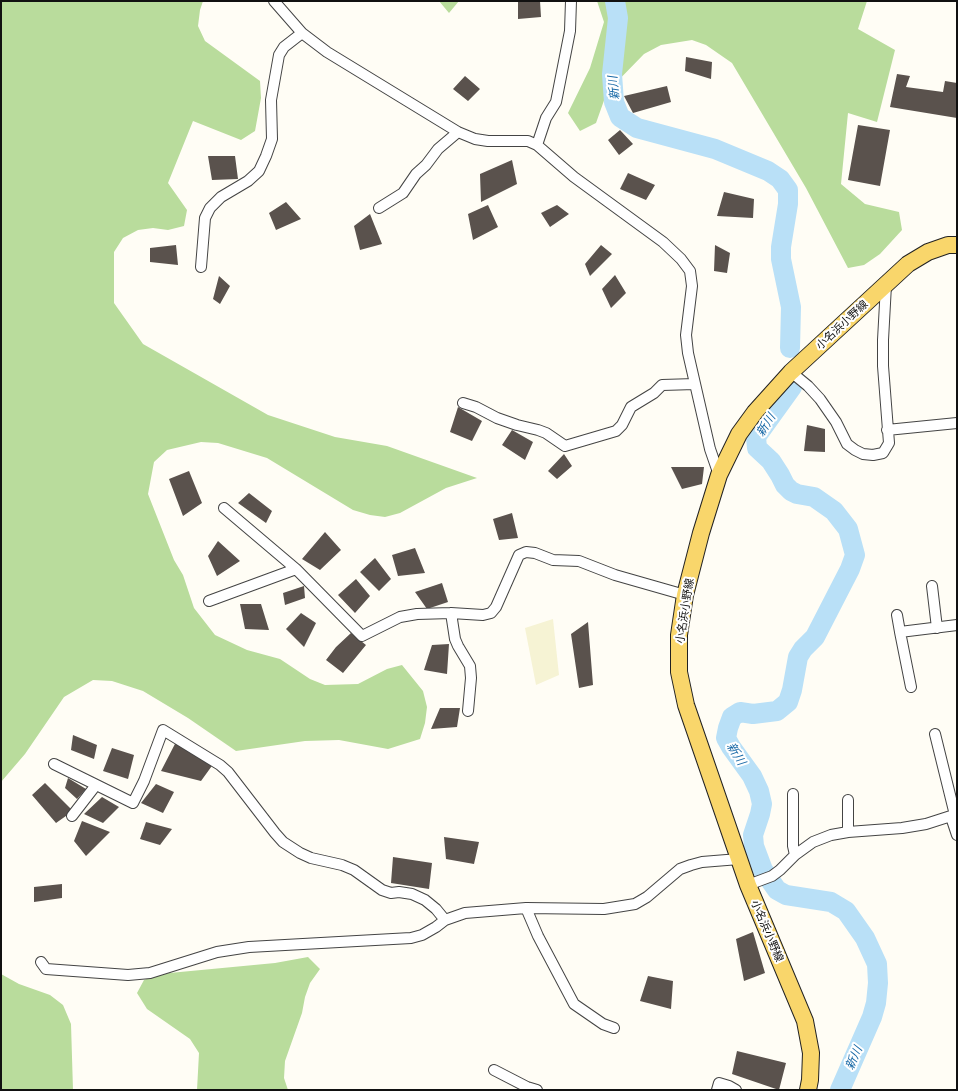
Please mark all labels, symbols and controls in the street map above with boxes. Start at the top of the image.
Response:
water label: 新川 [606,75,622,101]
street label: 小名浜小野線 [813,298,871,352]
water label: 新川 [754,411,778,439]
street label: 小名浜小野線 [673,577,697,645]
water label: 新川 [724,740,748,768]
street label: 小名浜小野線 [748,898,786,964]
water label: 新川 [843,1044,865,1072]

